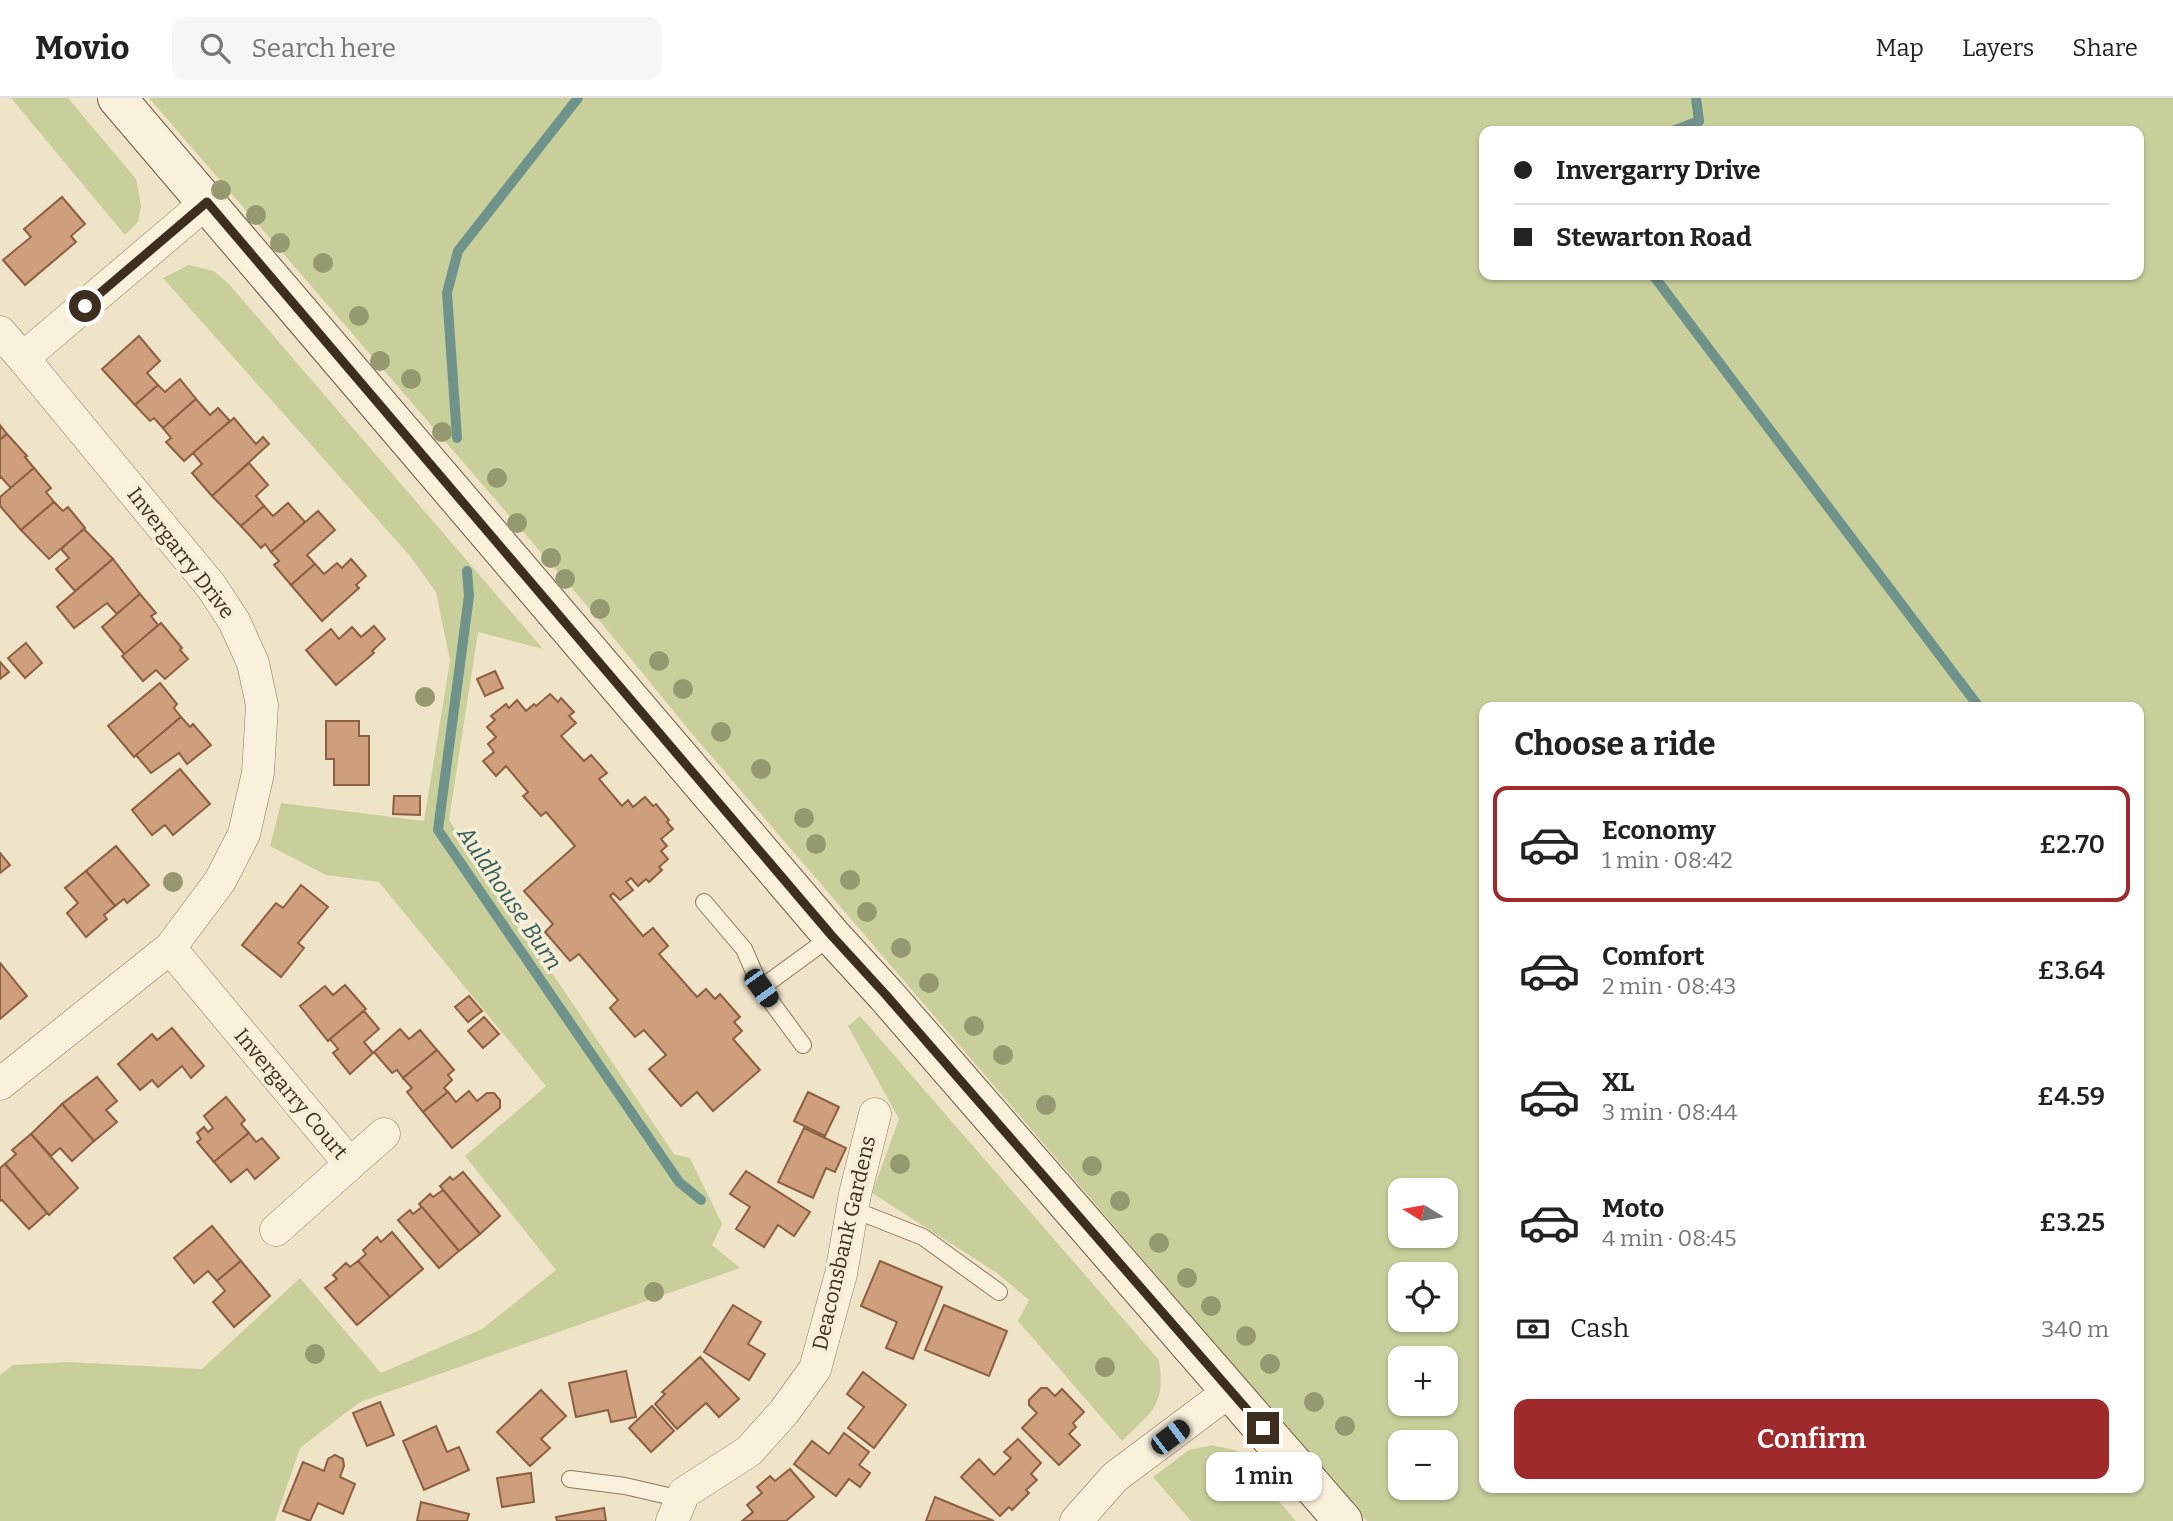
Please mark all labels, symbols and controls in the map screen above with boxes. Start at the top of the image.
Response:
search box [172,17,662,80]
text: Movio [35,28,130,68]
icon: search [196,29,234,67]
text: Search here [252,33,396,64]
text: Map [1876,34,1924,62]
text: Layers [1962,34,2034,62]
text: Share [2072,34,2138,62]
text: Invergarry Drive [1556,155,1761,186]
text: Stewarton Road [1556,222,1752,253]
route start [69,290,101,322]
street label: Invergarry Drive [122,482,240,624]
text: Choose a ride [1514,725,1715,763]
icon: car [1518,813,1581,876]
text: Economy [1602,815,1716,846]
water label: Auldhouse Burn [451,820,568,975]
text: £2.70 [2039,829,2105,860]
text: 1 min · 08:42 [1602,846,1733,874]
icon: car [1518,939,1581,1002]
text: Comfort [1602,941,1705,972]
text: £3.64 [2037,955,2105,986]
car [741,965,782,1011]
text: 2 min · 08:43 [1602,972,1736,1000]
street label: Invergarry Court [229,1023,354,1165]
icon: car [1518,1065,1581,1128]
text: XL [1602,1067,1634,1098]
text: £4.59 [2037,1081,2105,1112]
text: 3 min · 08:44 [1602,1098,1738,1126]
street label: Deaconsbank Gardens [807,1133,881,1353]
north arrow [1388,1178,1458,1248]
map controls [1388,1178,1458,1500]
icon: car [1518,1191,1581,1254]
text: Moto [1602,1193,1664,1224]
text: £3.25 [2039,1207,2105,1238]
text: 4 min · 08:45 [1602,1224,1737,1252]
button: locate [1388,1262,1458,1332]
icon: cash [1514,1310,1552,1348]
text: Cash [1570,1313,1629,1344]
text: 340 m [2041,1315,2109,1343]
button: + [1388,1346,1458,1416]
button: Confirm [1514,1399,2109,1479]
route end [1247,1412,1279,1444]
car [1147,1416,1194,1458]
button: − [1388,1430,1458,1500]
callout: 1 min [1205,1452,1321,1502]
text: 1 min [1235,1462,1293,1490]

